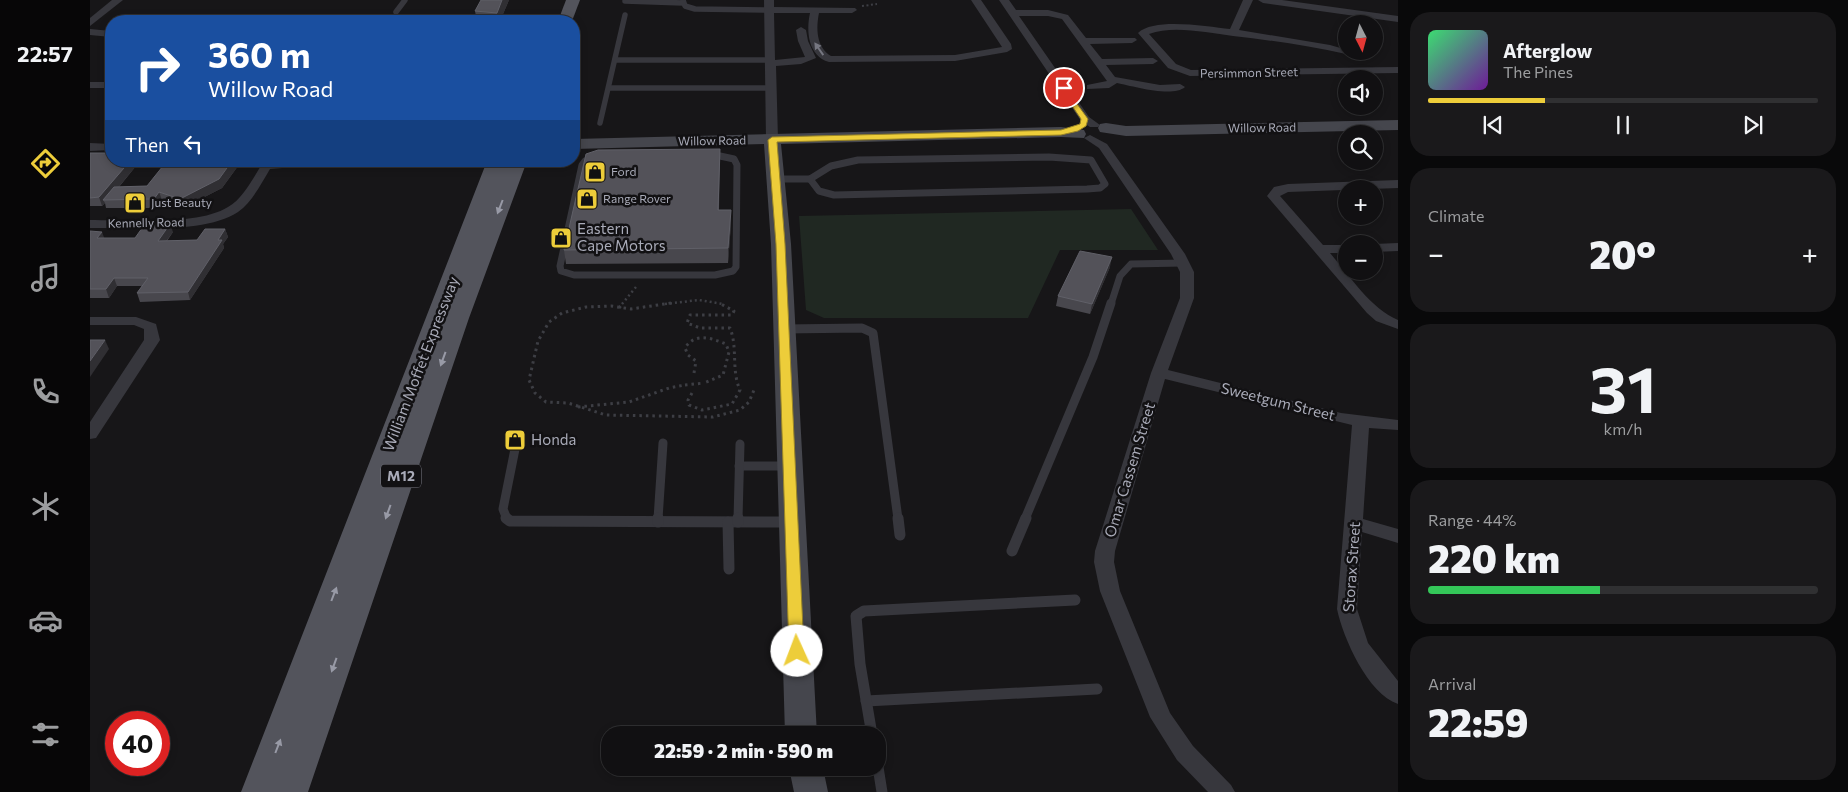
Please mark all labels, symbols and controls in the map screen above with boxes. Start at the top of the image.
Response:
north arrow [1338,15,1382,60]
map controls [1338,15,1383,280]
text: 360 m [208,32,310,75]
icon: right [125,35,190,100]
text: Afterglow [1503,39,1592,62]
text: 22:57 [17,40,73,67]
one-way arrow [814,43,824,56]
text: The Pines [1503,62,1573,81]
street label: Persimmon Street [1200,64,1298,80]
pin [1043,67,1085,109]
button: sound [1338,70,1383,115]
icon: arrive [1050,74,1078,102]
text: Willow Road [208,75,333,102]
icon: previous [1479,111,1507,139]
icon: pause [1609,111,1637,139]
icon: next [1739,111,1767,139]
street label: Willow Road [1228,119,1296,135]
button: search [1338,125,1383,170]
icon: left [179,130,207,158]
street label: Willow Road [678,132,746,148]
text: Then [125,133,169,156]
icon: directions [28,146,63,181]
shop icon: Ford [583,160,607,184]
place label: Ford [611,164,636,178]
button: + [1338,180,1383,225]
shop icon: Range Rover [575,187,599,211]
shop icon: Just Beauty [123,191,147,215]
place label: Range Rover [603,191,671,205]
place label: Just Beauty [151,195,212,210]
one-way arrow [496,200,504,215]
text: Climate [1428,206,1484,225]
street label: Kennelly Road [108,214,184,230]
place label: Eastern Cape Motors [577,219,666,254]
shop icon: Eastern Cape Motors [549,226,573,250]
text: 20° [1589,230,1656,277]
button: − [1338,235,1383,280]
text: − [1428,236,1444,270]
text: + [1802,236,1818,270]
icon: music [28,260,63,295]
street label: William Moffet Expressway [378,273,462,454]
text: 31 [1589,347,1657,426]
one-way arrow [439,352,447,367]
icon: phone [28,374,63,409]
street label: Sweetgum Street [1219,378,1337,424]
street label: Omar Cassem Street [1100,400,1158,539]
text: km/h [1604,419,1642,438]
shop icon: Honda [503,428,527,452]
place label: Honda [531,430,576,448]
road number: M12 [381,464,421,488]
icon: climate [28,489,63,524]
one-way arrow [384,505,392,520]
text: Range · 44% [1428,510,1516,529]
street label: Storax Street [1339,521,1363,613]
text: 220 km [1428,534,1560,581]
one-way arrow [331,587,339,601]
icon: car [28,603,63,638]
position arrow [770,624,822,676]
one-way arrow [330,658,338,673]
text: Arrival [1428,674,1476,693]
text: 22:59 [1428,698,1529,745]
speed limit sign: 40 [105,711,170,776]
icon: filters [28,717,63,752]
one-way arrow [274,739,282,754]
text: 22:59 · 2 min · 590 m [654,739,833,762]

